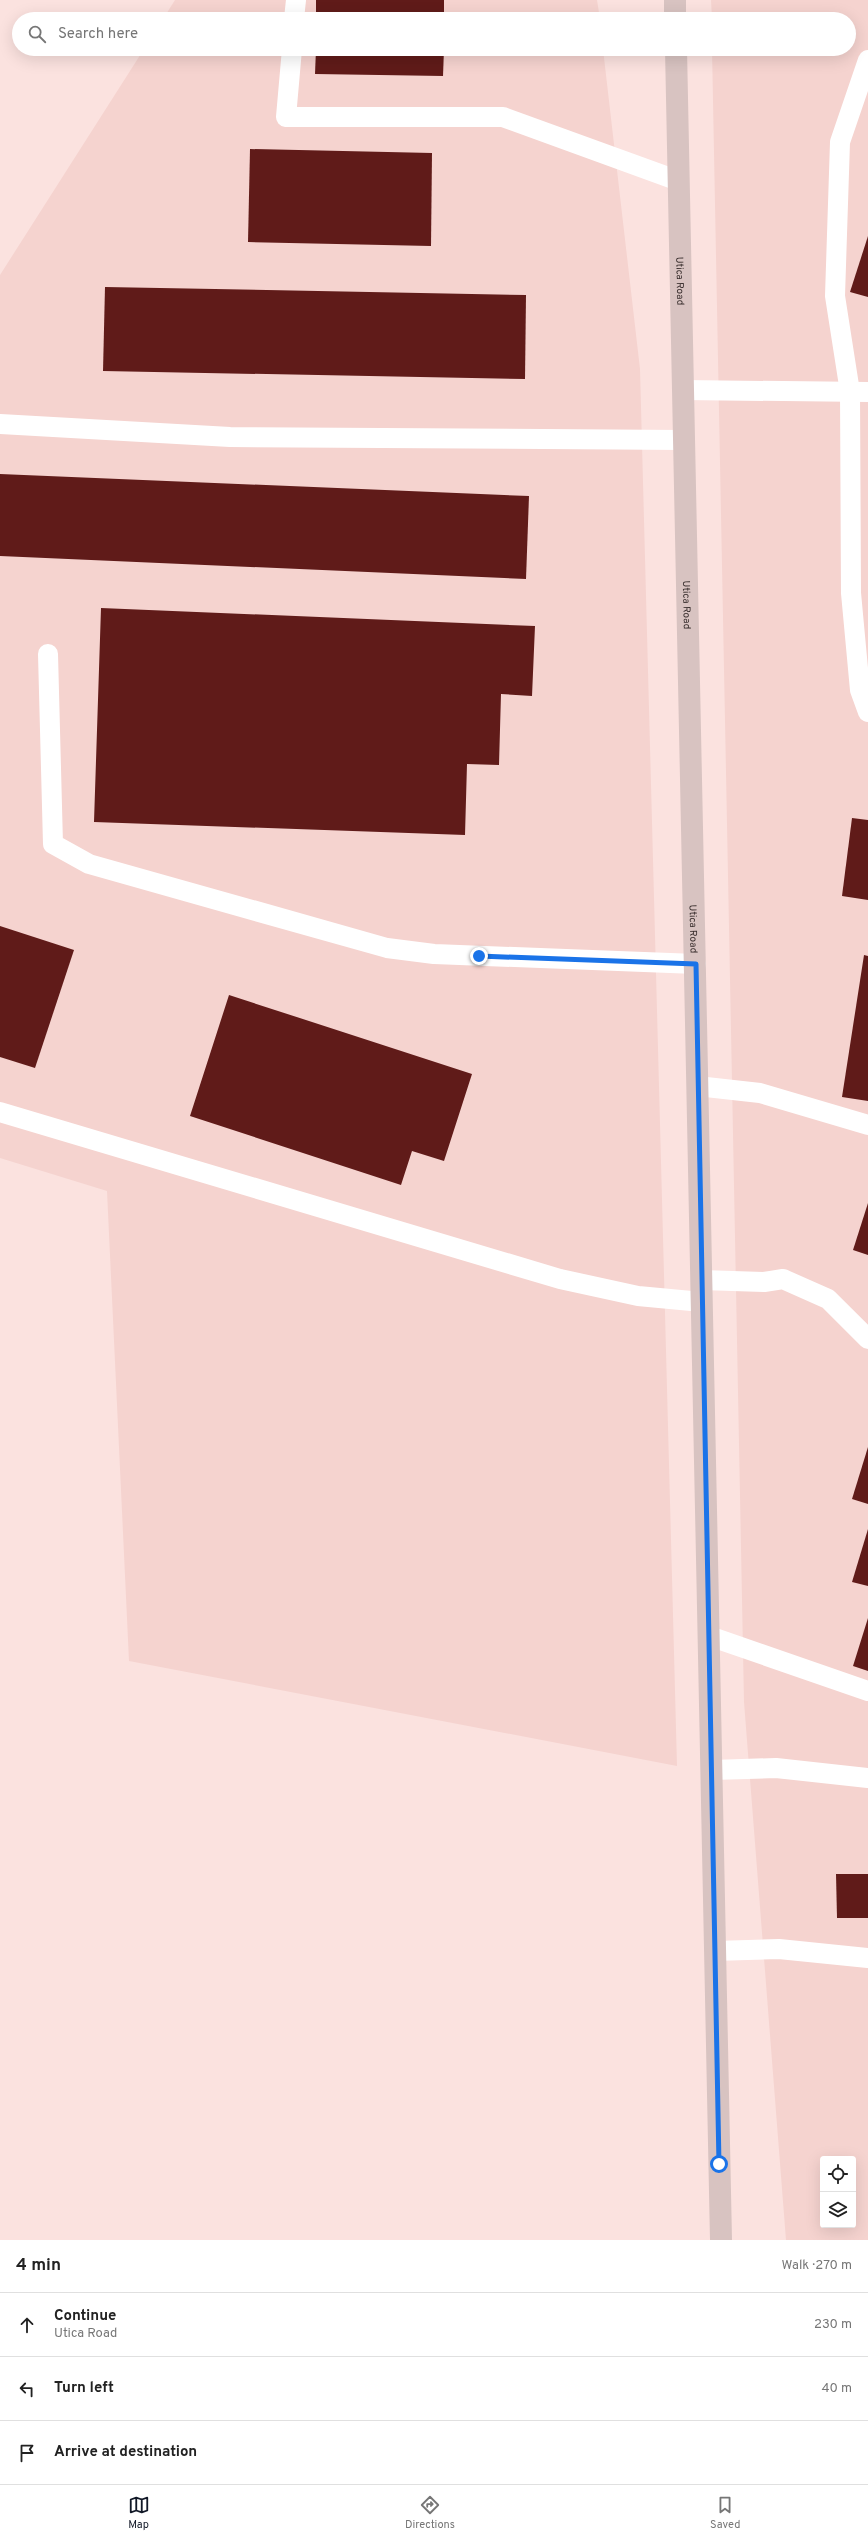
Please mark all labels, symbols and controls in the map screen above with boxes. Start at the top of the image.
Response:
search box [12,12,856,56]
icon: search [26,23,48,45]
text: Search here [58,25,138,44]
street label: Utica Road [672,256,686,305]
street label: Utica Road [679,580,693,629]
street label: Utica Road [686,904,700,953]
route end [470,947,488,965]
route start [710,2155,728,2173]
map controls [820,2156,856,2228]
button: locate [820,2156,856,2192]
button: layers [820,2192,856,2228]
text: 4 min [16,2255,61,2277]
text: Walk · 270 m [782,2258,852,2274]
text: Continue [54,2307,116,2326]
icon: ahead [16,2314,38,2336]
text: 230 m [814,2317,852,2333]
text: Utica Road [54,2326,117,2342]
icon: left [16,2378,38,2400]
text: Turn left [54,2379,114,2398]
text: 40 m [822,2381,852,2397]
icon: arrive [16,2442,38,2464]
text: Arrive at destination [54,2443,197,2462]
tab: Map [128,2494,150,2532]
tab: Directions [405,2494,455,2532]
tab: Saved [710,2494,740,2532]

